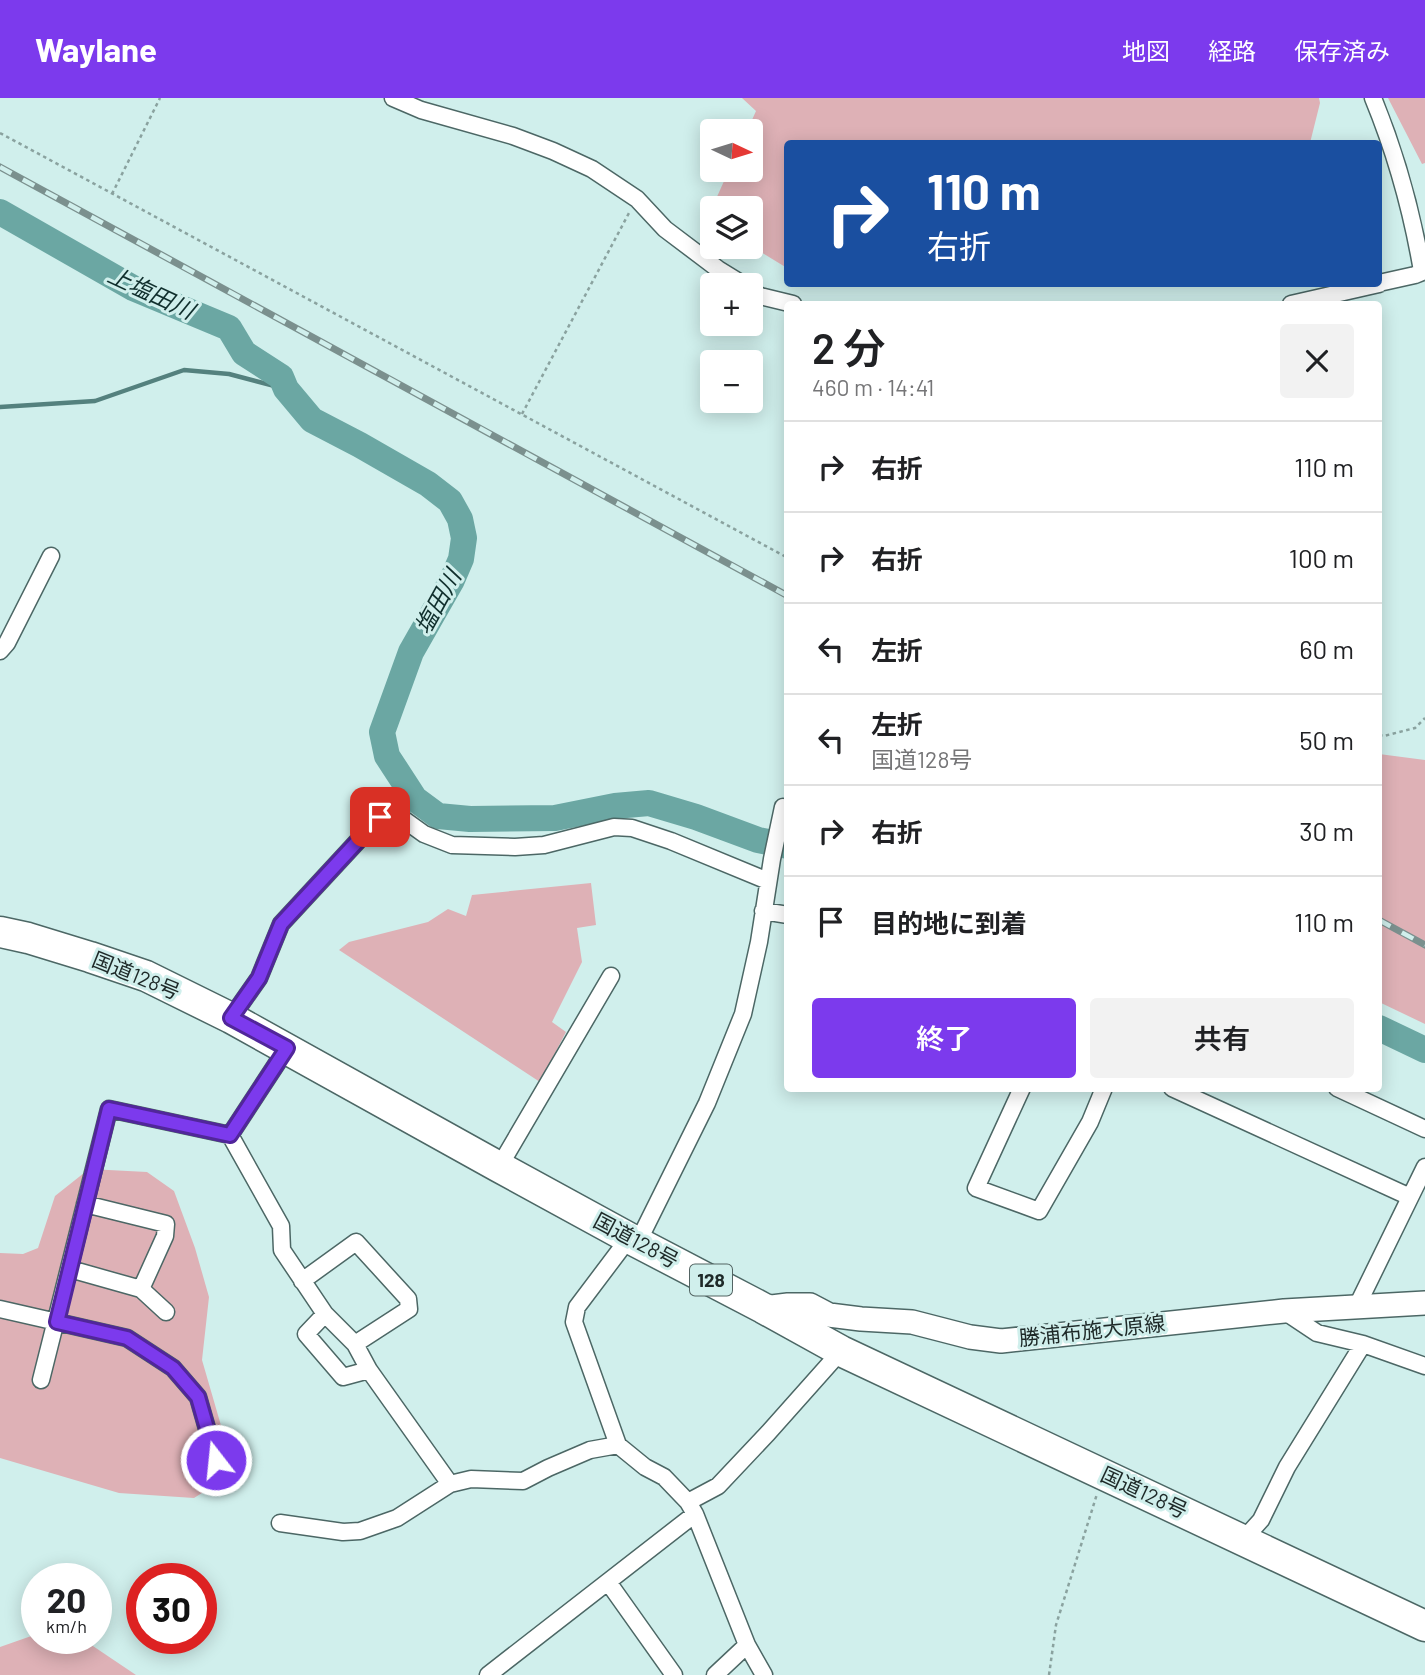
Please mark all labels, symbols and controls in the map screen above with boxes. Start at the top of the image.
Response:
text: Waylane [35,29,157,69]
text: 地図 [1122,36,1170,65]
text: 経路 [1208,36,1256,65]
text: 保存済み [1294,36,1390,65]
north arrow [700,119,763,182]
map controls [700,119,763,413]
text: 110 m [927,161,1041,220]
icon: right [812,168,903,259]
button: layers [700,196,763,259]
text: 右折 [927,226,991,264]
water label: 上塩田川 [104,260,202,325]
button: + [700,273,763,336]
text: 2 分 [812,322,886,372]
button: close [1280,324,1354,398]
button: − [700,350,763,413]
text: 460 m · 14:41 [812,373,934,401]
icon: right [812,448,850,486]
text: 110 m [1294,451,1354,482]
text: 右折 [871,452,923,483]
icon: right [812,539,850,577]
text: 100 m [1289,542,1354,573]
text: 右折 [871,543,923,574]
water label: 塩田川 [408,562,468,638]
icon: left [812,630,850,668]
text: 60 m [1299,633,1354,664]
text: 左折 [871,634,923,665]
text: 左折 [871,708,923,739]
icon: left [812,721,850,759]
text: 50 m [1299,724,1354,755]
text: 国道128号 [871,745,972,773]
pin [350,787,410,847]
icon: arrive [361,798,399,836]
icon: right [812,812,850,850]
text: 30 m [1299,815,1354,846]
text: 右折 [871,816,923,847]
icon: arrive [812,903,850,941]
text: 110 m [1294,906,1354,937]
text: 目的地に到着 [871,907,1027,938]
street label: 国道128号 [89,946,184,1004]
button: 終了 [812,998,1076,1078]
button: 共有 [1090,998,1354,1078]
street label: 国道128号 [590,1207,683,1272]
road number: 128 [690,1264,732,1296]
street label: 勝浦布施大原線 [1017,1309,1166,1350]
position arrow [179,1423,253,1497]
street label: 国道128号 [1097,1461,1192,1523]
speed limit sign: 30 [126,1563,217,1654]
text: 20 [47,1578,86,1620]
text: km/h [46,1615,87,1637]

